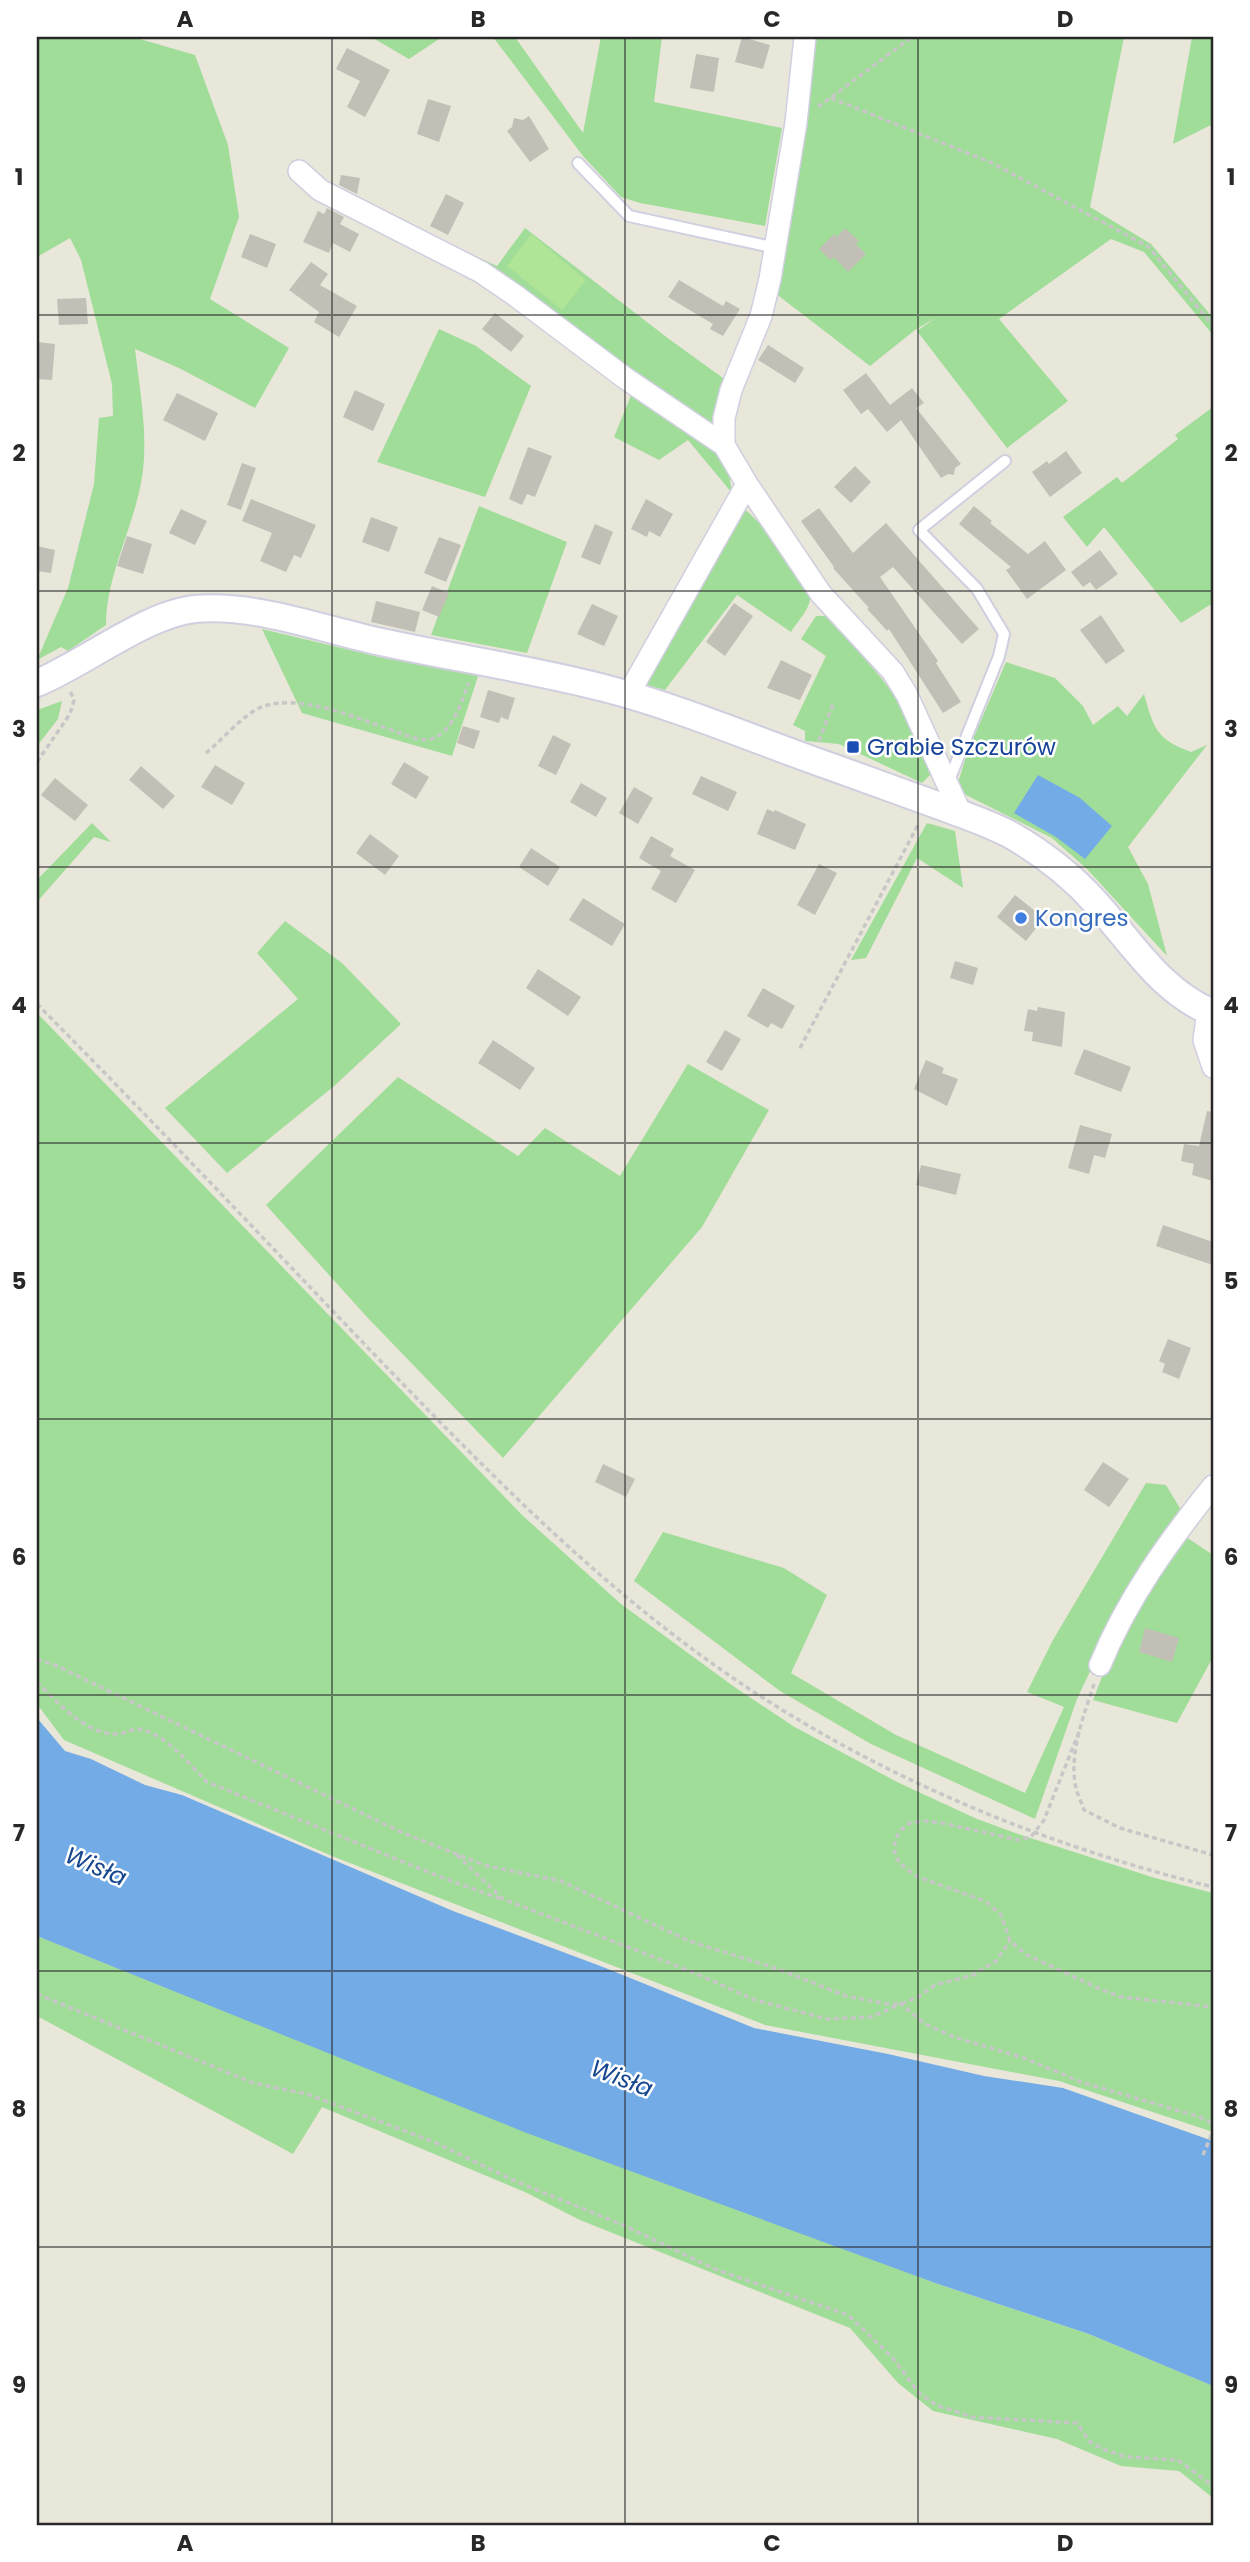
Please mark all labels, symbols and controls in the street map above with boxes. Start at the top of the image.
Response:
text: A [177,3,194,35]
text: B [470,3,486,35]
text: C [763,3,781,35]
text: D [1057,3,1073,35]
text: 1 [15,161,23,193]
text: 1 [1227,161,1235,193]
text: 2 [12,437,26,469]
text: 2 [1224,437,1238,469]
text: 3 [12,713,26,745]
text: 3 [1224,713,1238,745]
place label: Grabie Szczurów [867,731,1056,763]
marker: Grabie Szczurów [845,739,861,755]
place label: Kongres [1035,902,1129,934]
marker: Kongres [1013,910,1029,926]
text: 4 [11,989,27,1021]
text: 4 [1223,989,1239,1021]
text: 5 [12,1265,26,1297]
text: 5 [1224,1265,1238,1297]
text: 6 [12,1541,26,1573]
text: 6 [1224,1541,1238,1573]
text: 7 [13,1817,25,1849]
text: 7 [1225,1817,1237,1849]
water label: Wisła [60,1838,132,1894]
water label: Wisła [586,2051,658,2105]
text: 8 [12,2093,26,2125]
text: 8 [1224,2093,1238,2125]
text: 9 [12,2369,26,2401]
text: 9 [1224,2369,1238,2401]
text: A [177,2527,194,2559]
text: B [470,2527,486,2559]
text: C [763,2527,781,2559]
text: D [1057,2527,1073,2559]

